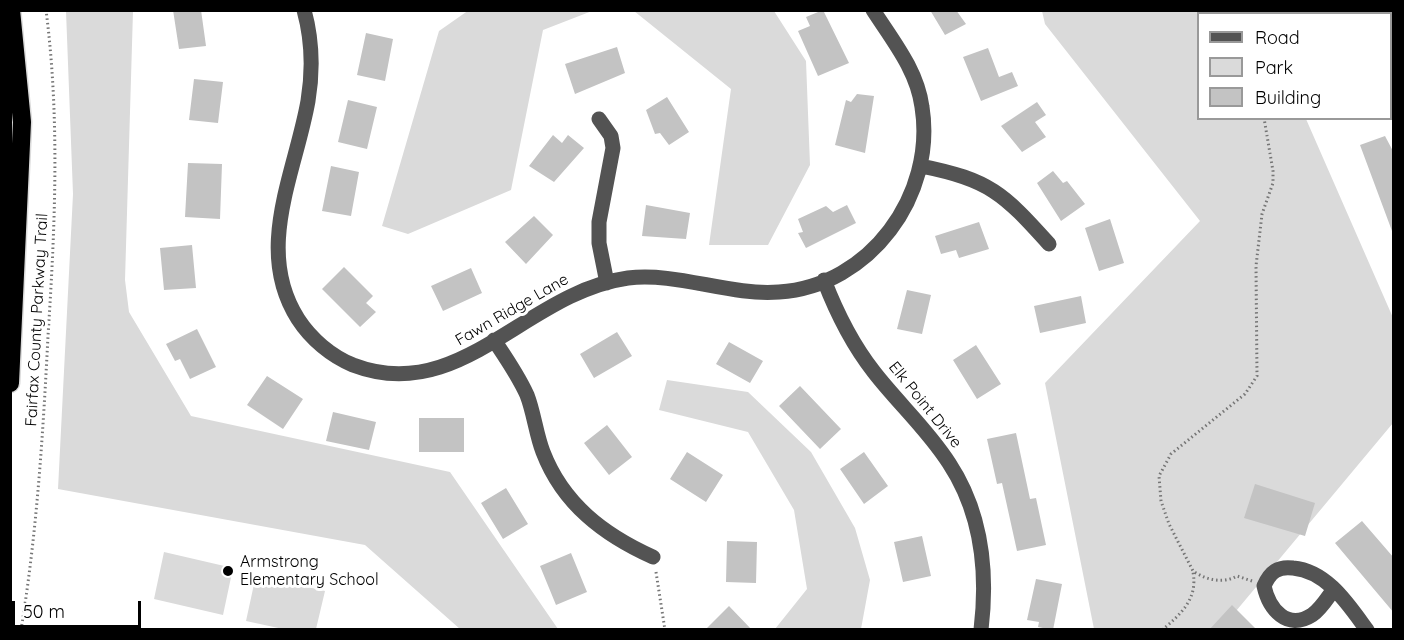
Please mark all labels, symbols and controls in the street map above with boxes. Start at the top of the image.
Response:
legend [1197,12,1392,120]
text: Road [1255,26,1300,49]
text: Park [1255,56,1293,79]
text: Building [1255,86,1321,109]
street label: Fairfax County Parkway Trail [22,213,52,427]
street label: Fawn Ridge Lane [452,270,572,350]
street label: Elk Point Drive [884,358,966,452]
place label: Armstrong Elementary School [240,552,379,590]
marker: Armstrong Elementary School [221,564,235,578]
scale bar [15,589,144,627]
text: 50 m [23,600,65,623]

